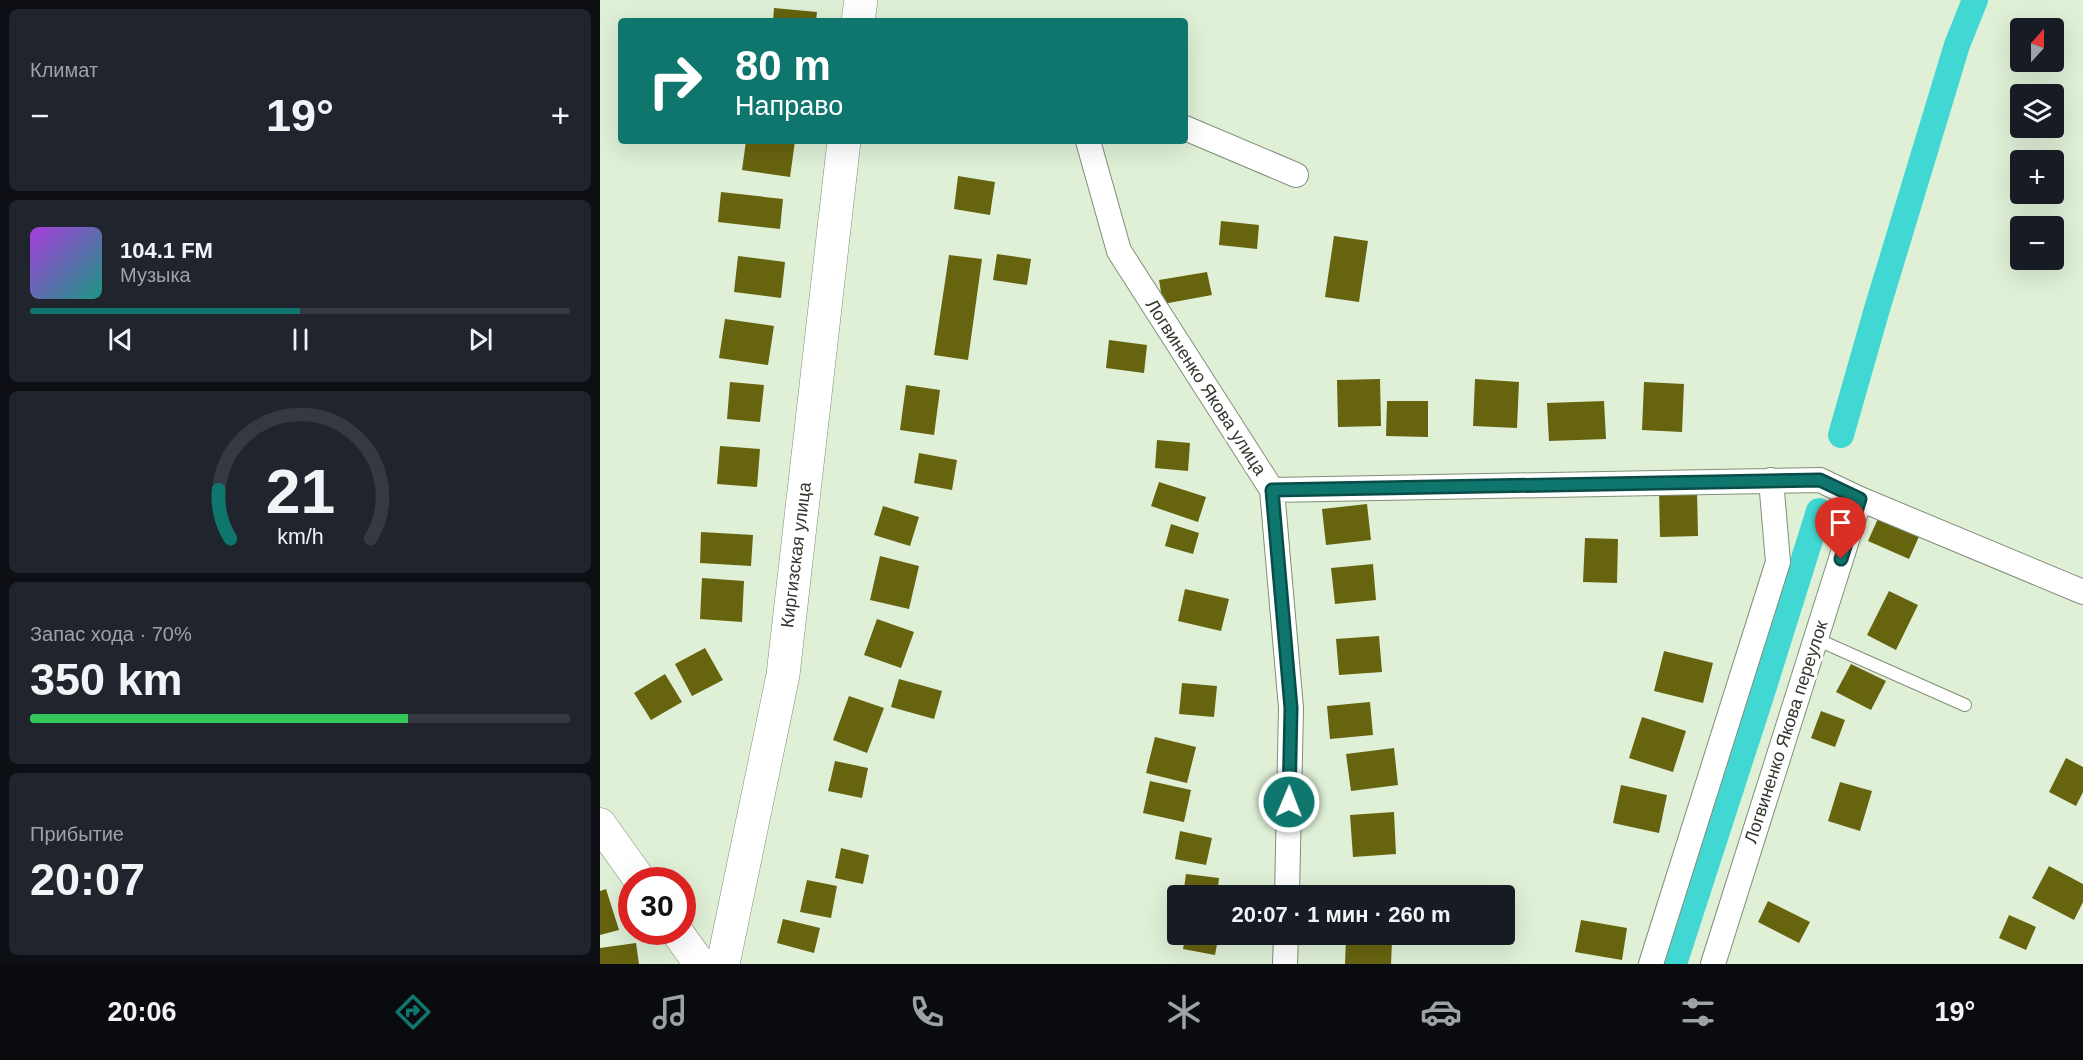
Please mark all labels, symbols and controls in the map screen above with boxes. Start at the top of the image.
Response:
north arrow [2010,18,2064,72]
map controls [2010,18,2064,270]
icon: right [636,42,714,120]
text: 80 m [735,42,831,89]
text: Климат [30,59,98,81]
button: layers [2010,84,2064,138]
text: 19° [266,90,334,141]
text: Направо [735,91,843,121]
text: − [30,97,49,134]
text: + [551,97,570,134]
button: + [2010,150,2064,204]
button: − [2010,216,2064,270]
text: 104.1 FM [120,238,213,263]
text: Музыка [120,264,191,286]
street label: Логвиненко Якова улица [1142,295,1271,480]
icon: previous [104,323,137,356]
icon: pause [284,323,317,356]
icon: next [464,323,497,356]
text: 21 [265,457,335,526]
street label: Киргизская улица [777,480,815,629]
pin [1815,497,1866,559]
icon: arrive [1824,506,1857,539]
text: km/h [277,525,323,549]
street label: Логвиненко Якова переулок [1740,618,1832,846]
text: Запас хода · 70% [30,623,192,645]
text: 350 km [30,654,183,705]
position arrow [1257,770,1321,834]
text: Прибытие [30,823,124,845]
text: 20:07 [30,854,145,905]
speed limit sign: 30 [618,867,696,945]
text: 20:07 · 1 мин · 260 m [1231,902,1451,927]
icon: directions [392,991,434,1033]
icon: music [649,991,691,1033]
icon: phone [906,991,948,1033]
icon: climate [1163,991,1205,1033]
icon: car [1420,991,1462,1033]
icon: filters [1677,991,1719,1033]
text: 20:06 [108,997,177,1027]
text: 19° [1935,997,1975,1027]

